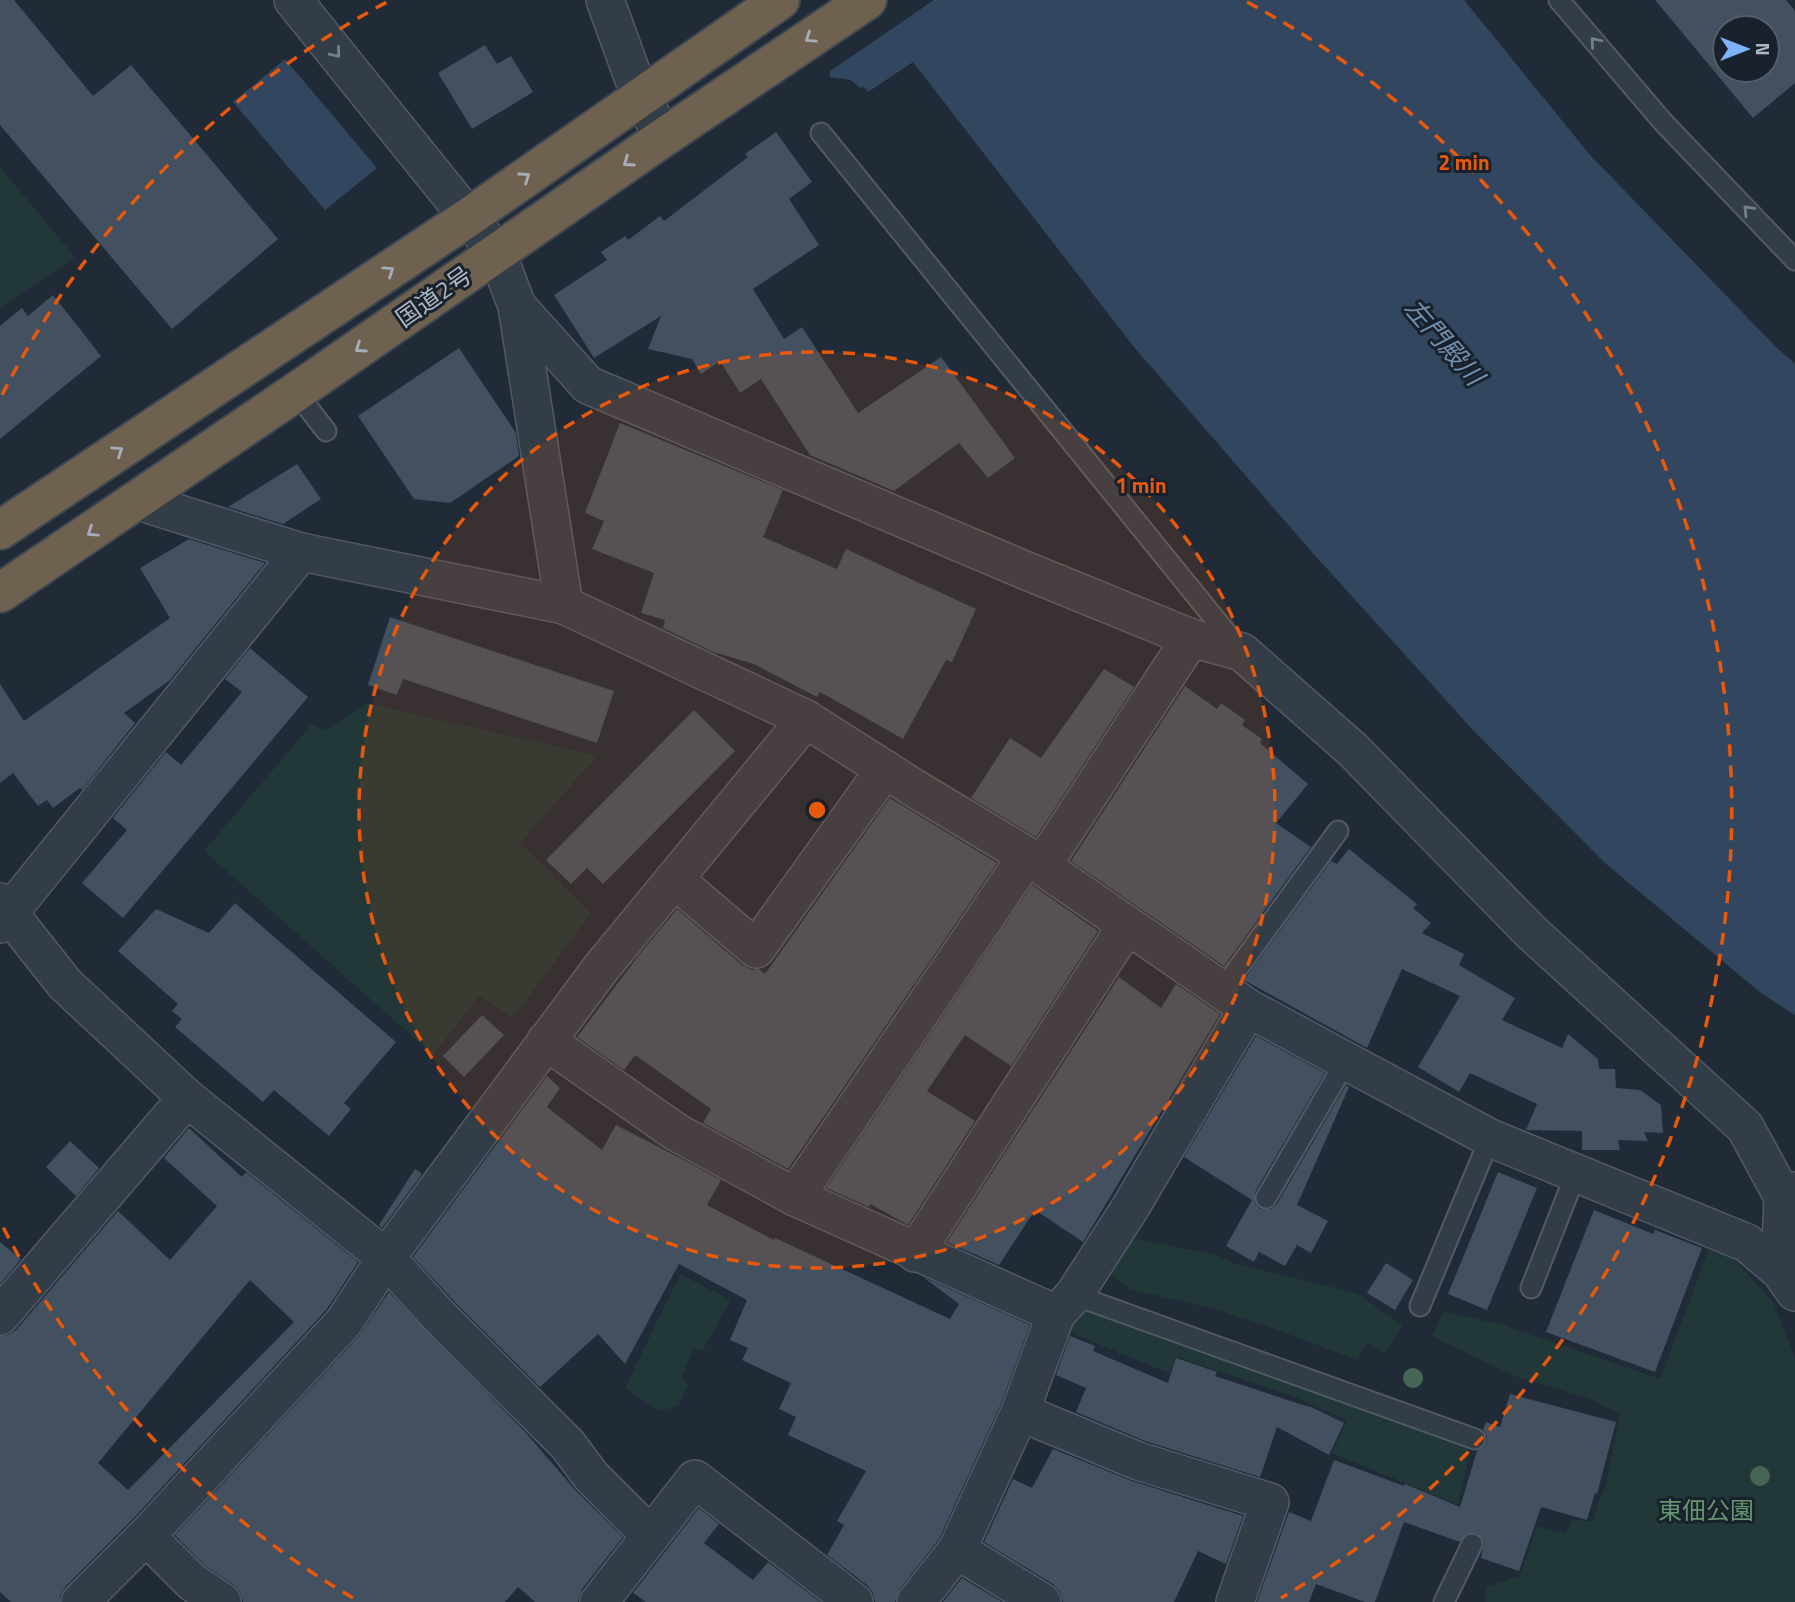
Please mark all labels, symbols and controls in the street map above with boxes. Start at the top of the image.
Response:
north arrow [1711,14,1781,84]
one-way arrow [805,30,818,43]
one-way arrow [1591,37,1603,50]
text: N [1749,42,1778,56]
one-way arrow [328,44,340,57]
text: 2 min [1438,146,1490,178]
one-way arrow [623,154,636,166]
one-way arrow [517,173,530,186]
one-way arrow [1743,206,1756,219]
street label: 国道2号 [388,257,479,335]
one-way arrow [381,267,394,279]
water label: 左門殿川 [1396,290,1495,396]
one-way arrow [355,340,368,352]
one-way arrow [110,447,123,460]
text: 1 min [1115,469,1167,501]
one-way arrow [86,524,99,537]
centre of rings [805,798,829,822]
park label: 東佃公園 [1658,1492,1754,1528]

